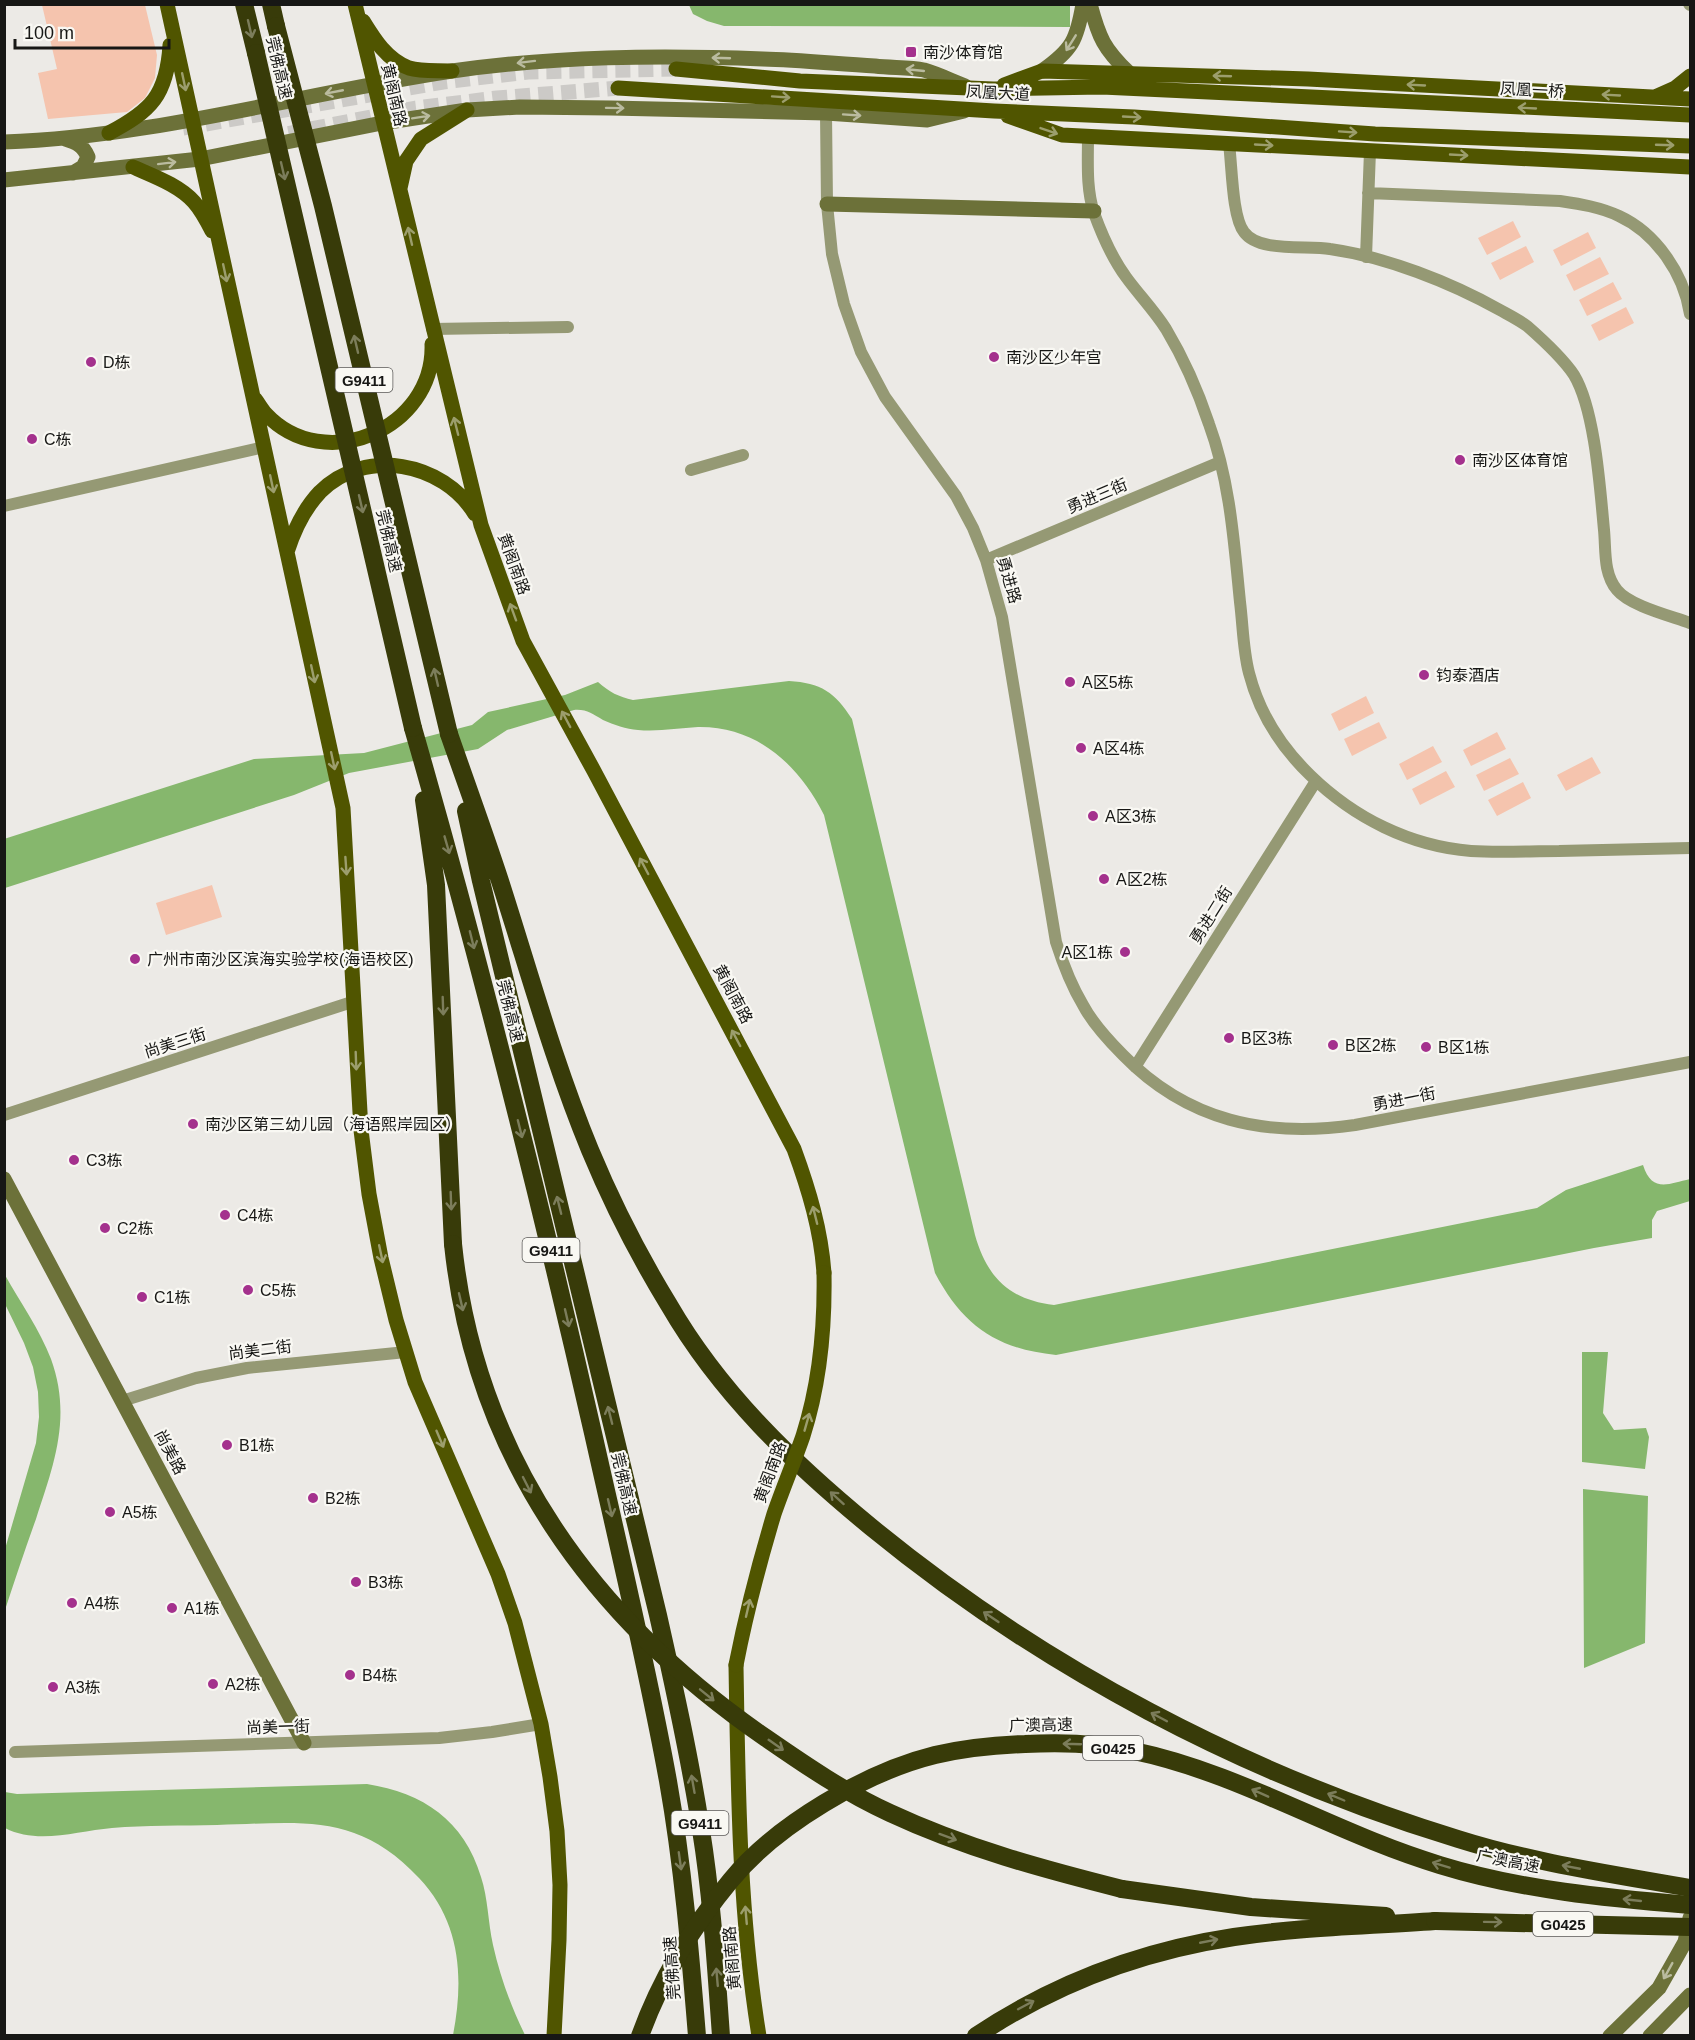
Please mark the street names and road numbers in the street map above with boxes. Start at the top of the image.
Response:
street label: 莞佛高速 [264,35,294,101]
street label: 黄阁南路 [379,62,409,128]
street label: 凤凰一桥 [1500,80,1564,100]
street label: 凤凰大道 [966,83,1030,103]
road number: G9411 [336,368,392,392]
street label: 勇进三街 [1064,476,1130,516]
street label: 莞佛高速 [374,508,404,574]
street label: 黄阁南路 [495,531,533,597]
street label: 勇进路 [994,555,1024,605]
street label: 勇进二街 [1187,883,1235,947]
street label: 黄阁南路 [710,962,756,1026]
street label: 莞佛高速 [494,978,526,1044]
street label: 尚美三街 [142,1025,208,1061]
street label: 勇进一街 [1371,1085,1437,1113]
road number: G9411 [522,1238,580,1262]
street label: 尚美二街 [227,1338,293,1362]
street label: 尚美路 [151,1427,189,1477]
street label: 黄阁南路 [751,1439,789,1505]
street label: 莞佛高速 [609,1451,639,1517]
street label: 广澳高速 [1009,1716,1073,1734]
street label: 尚美一街 [246,1717,310,1737]
road number: G0425 [1083,1736,1143,1760]
road number: G9411 [672,1811,728,1835]
street label: 广澳高速 [1475,1847,1541,1875]
road number: G0425 [1533,1912,1593,1936]
street label: 黄阁南路 [721,1925,743,1991]
street label: 莞佛高速 [661,1935,683,2001]

